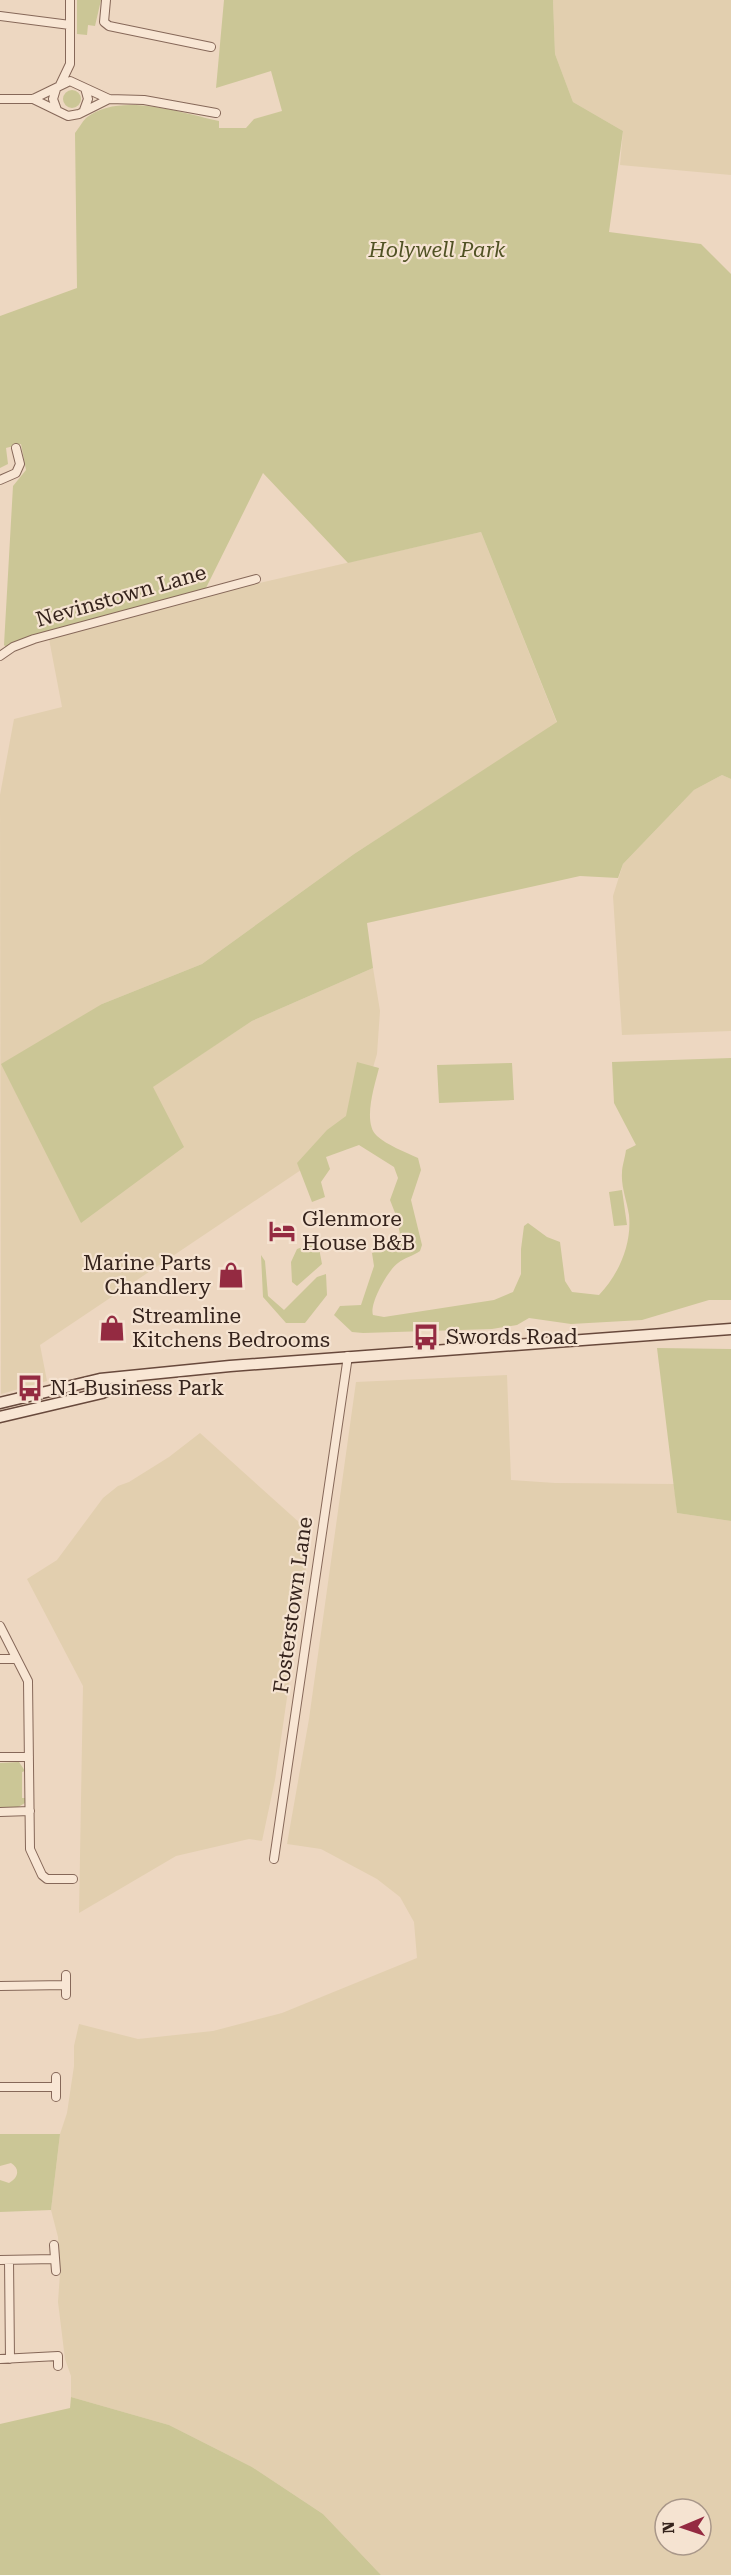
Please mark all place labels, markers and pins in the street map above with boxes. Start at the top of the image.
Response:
place label: Glenmore House B&B [302,1207,415,1255]
hotel icon: Glenmore House B&B [267,1216,297,1246]
place label: Marine Parts Chandlery [83,1251,212,1299]
shop icon: Marine Parts Chandlery [216,1260,246,1290]
place label: Streamline Kitchens Bedrooms [132,1304,330,1352]
shop icon: Streamline Kitchens Bedrooms [97,1313,127,1343]
bus stop icon: Swords Road [411,1322,441,1352]
place label: Swords Road [446,1325,578,1349]
bus stop icon: N1 Business Park [15,1373,45,1403]
place label: N1 Business Park [50,1376,224,1400]

